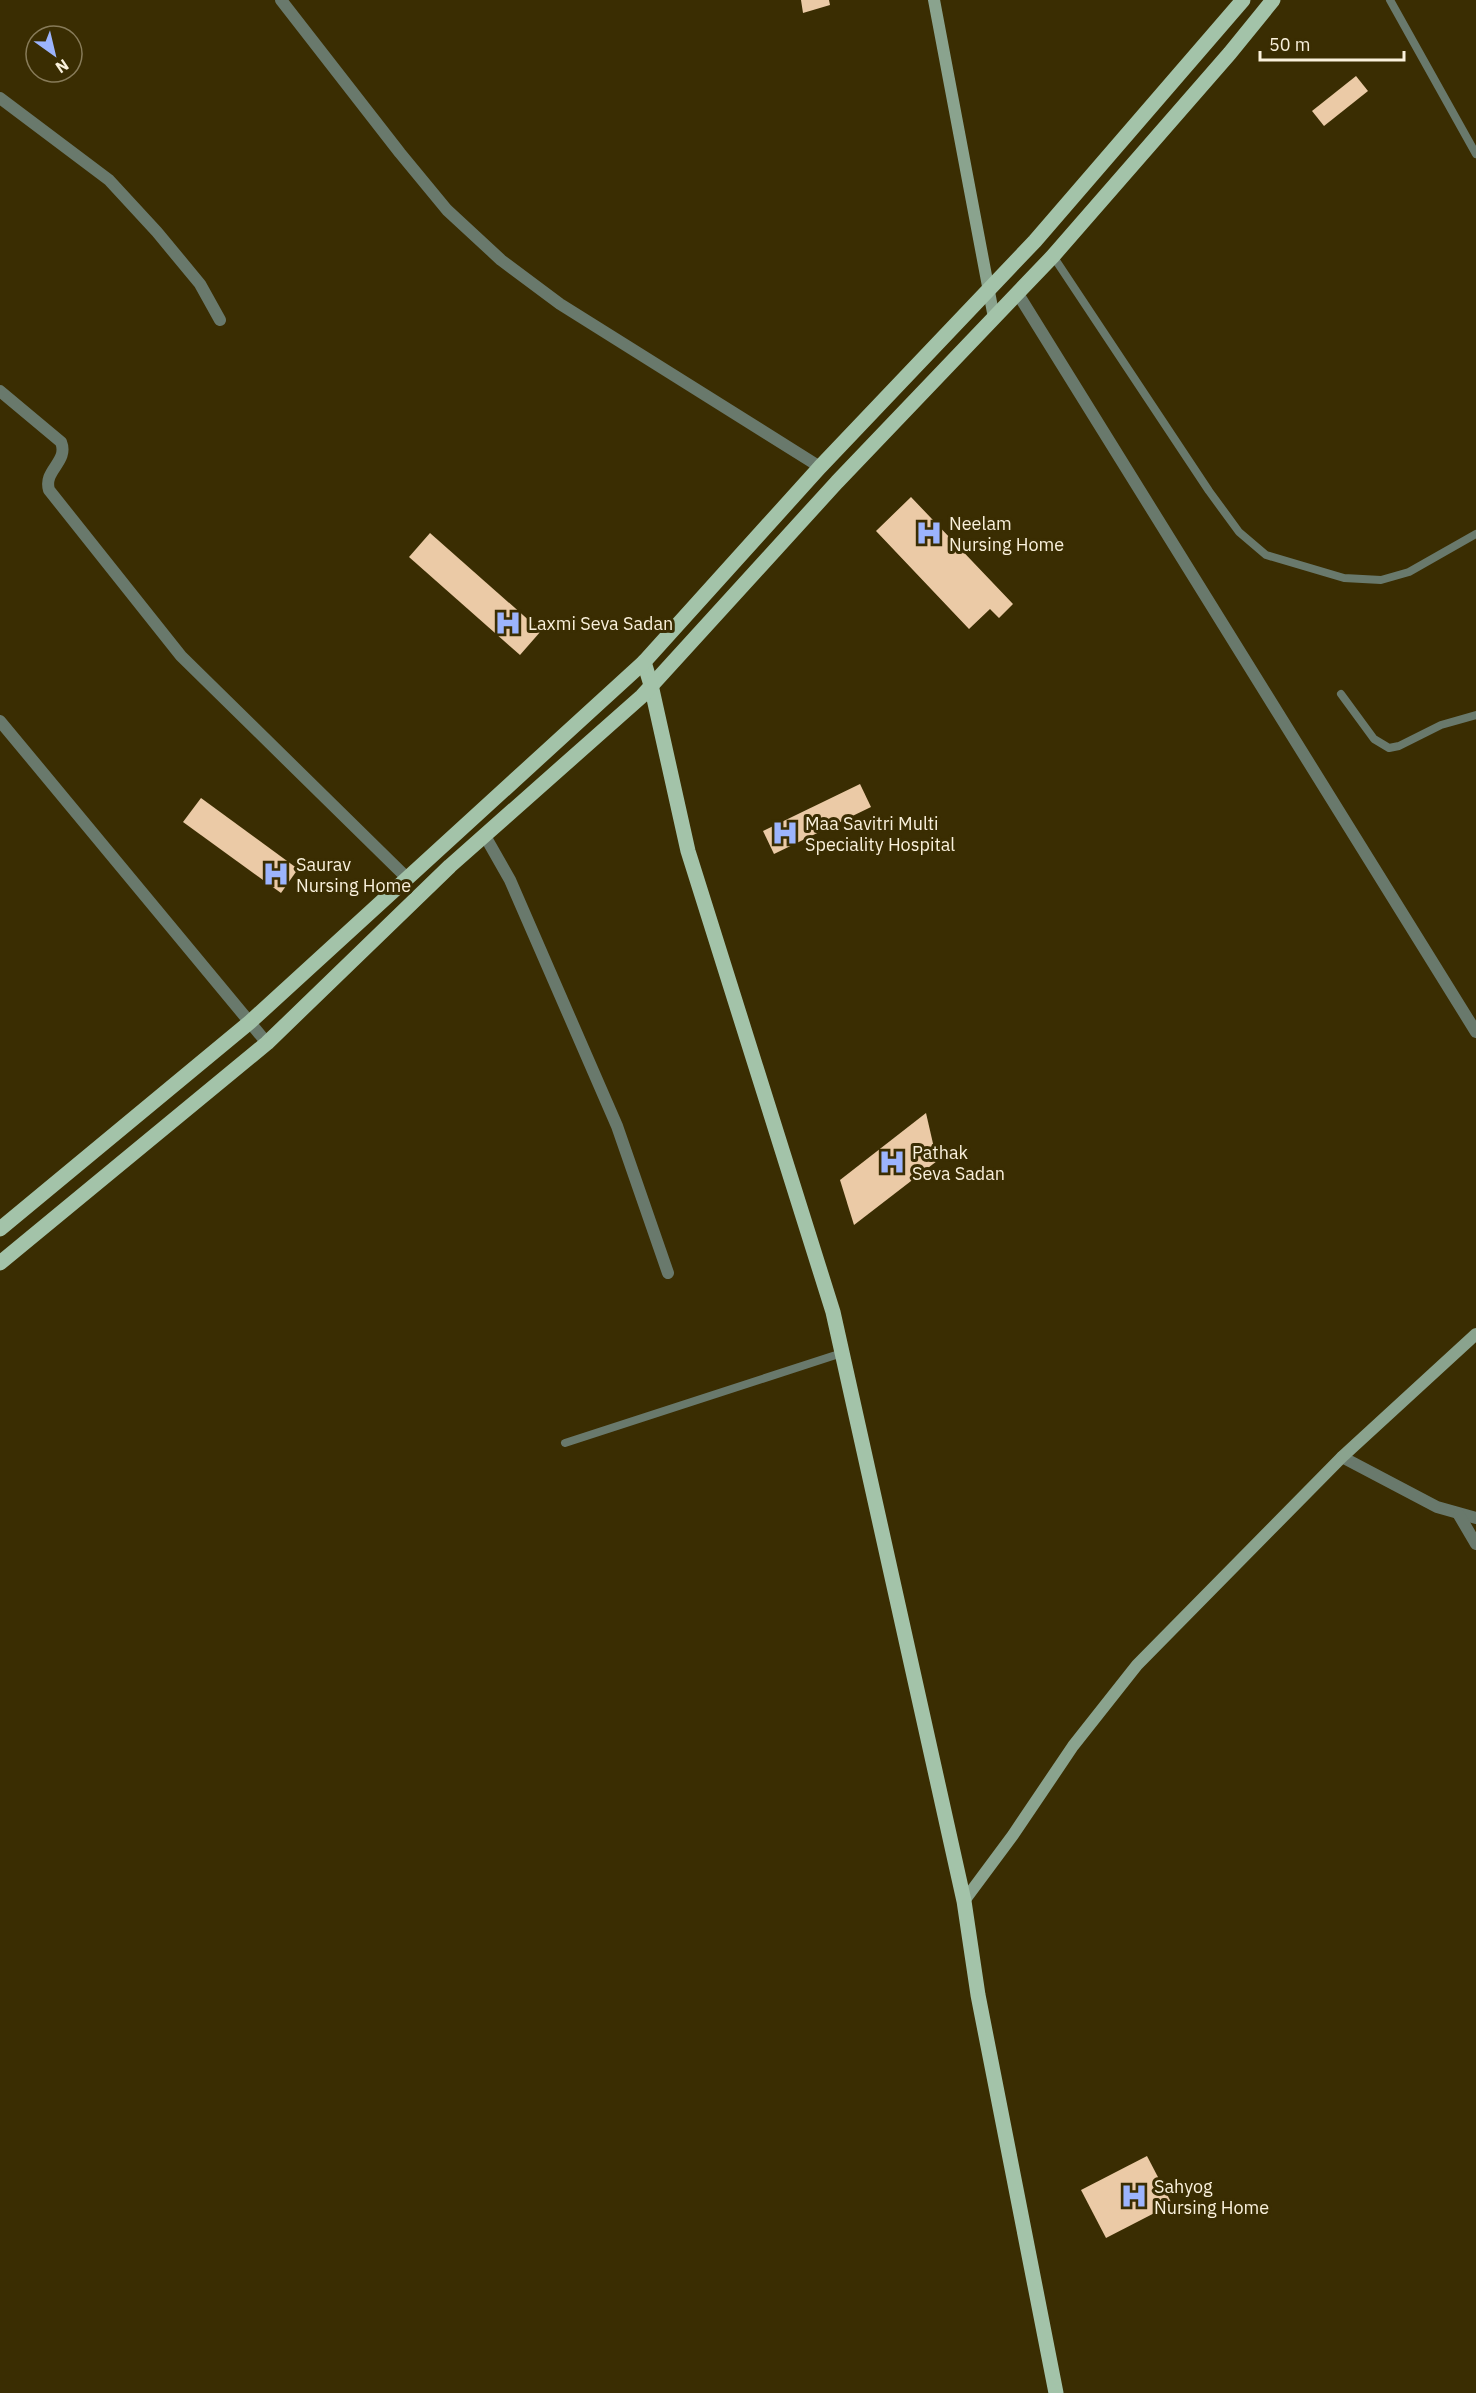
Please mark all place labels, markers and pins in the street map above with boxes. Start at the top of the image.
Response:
place label: Neelam Nursing Home [949,512,1064,556]
hospital icon: Neelam Nursing Home [914,518,944,548]
hospital icon: Laxmi Seva Sadan [493,608,523,638]
place label: Laxmi Seva Sadan [528,612,673,635]
place label: Maa Savitri Multi Speciality Hospital [805,812,955,856]
hospital icon: Maa Savitri Multi Speciality Hospital [770,818,800,848]
place label: Saurav Nursing Home [296,853,411,897]
hospital icon: Saurav Nursing Home [261,859,291,889]
place label: Pathak Seva Sadan [912,1141,1005,1185]
hospital icon: Pathak Seva Sadan [877,1147,907,1177]
place label: Sahyog Nursing Home [1154,2175,1269,2219]
hospital icon: Sahyog Nursing Home [1119,2181,1149,2211]

